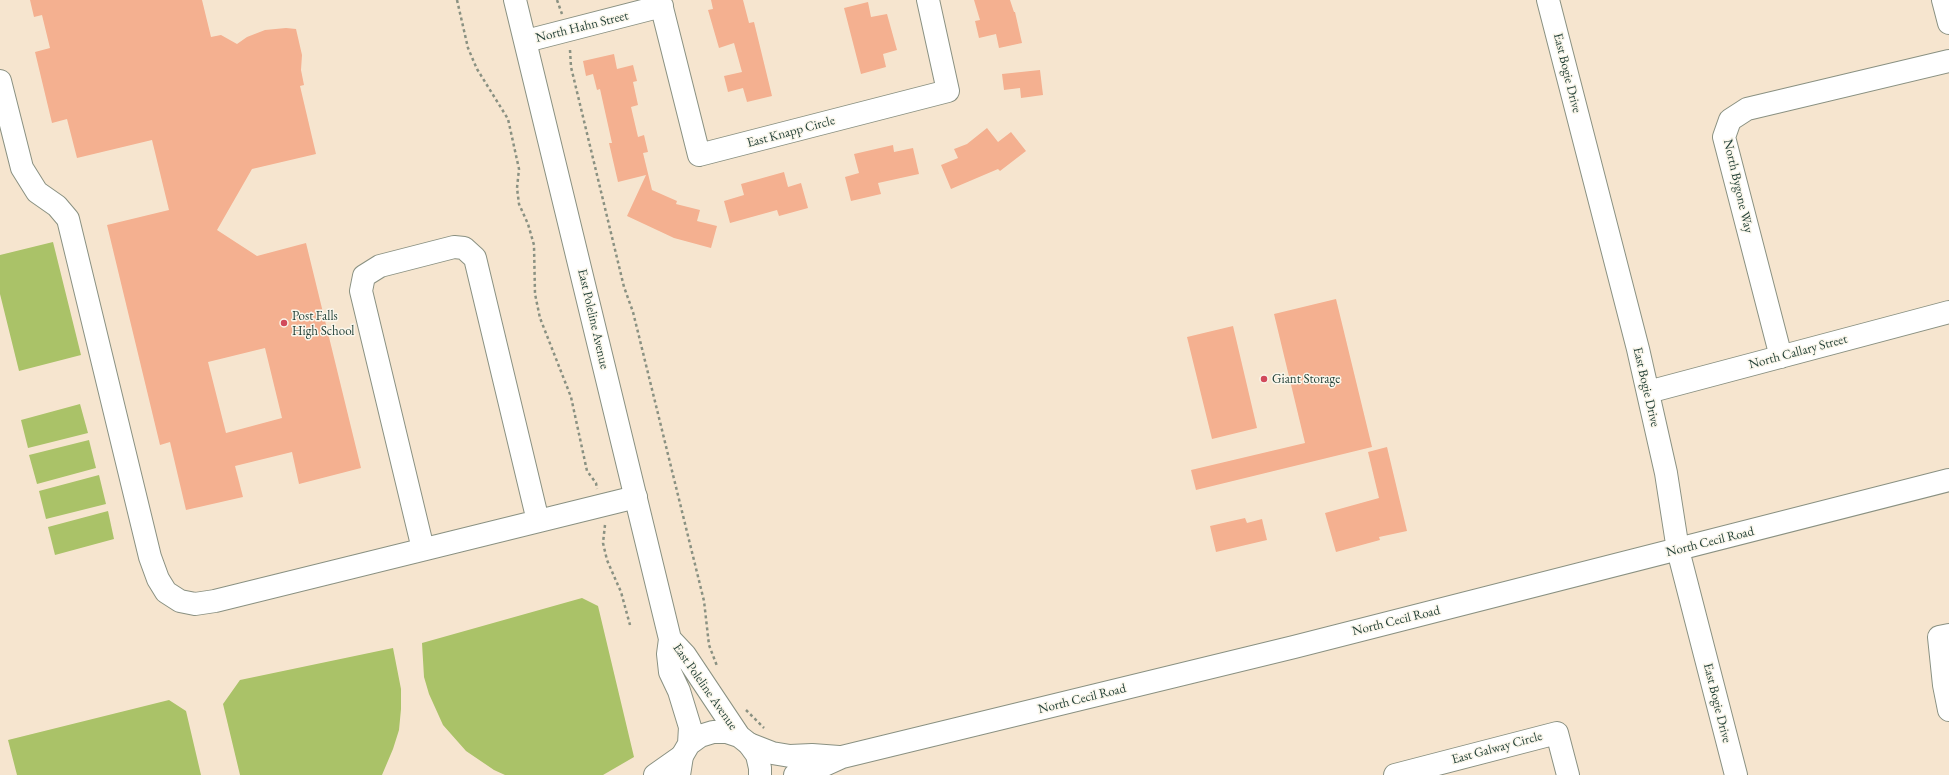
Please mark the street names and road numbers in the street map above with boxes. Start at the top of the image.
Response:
street label: North Hahn Street [534,8,630,46]
street label: East Bogie Drive [1550,32,1584,114]
street label: East Knapp Circle [745,113,837,151]
street label: North Bygone Way [1720,138,1756,234]
street label: East Poleline Avenue [574,267,612,371]
street label: North Callary Street [1747,331,1849,373]
street label: East Bogie Drive [1629,346,1663,428]
street label: North Cecil Road [1664,524,1756,560]
street label: North Cecil Road [1350,603,1442,639]
street label: East Poleline Avenue [669,641,741,733]
street label: East Bogie Drive [1700,662,1734,744]
street label: North Cecil Road [1036,681,1128,717]
street label: East Galway Circle [1450,728,1544,768]

